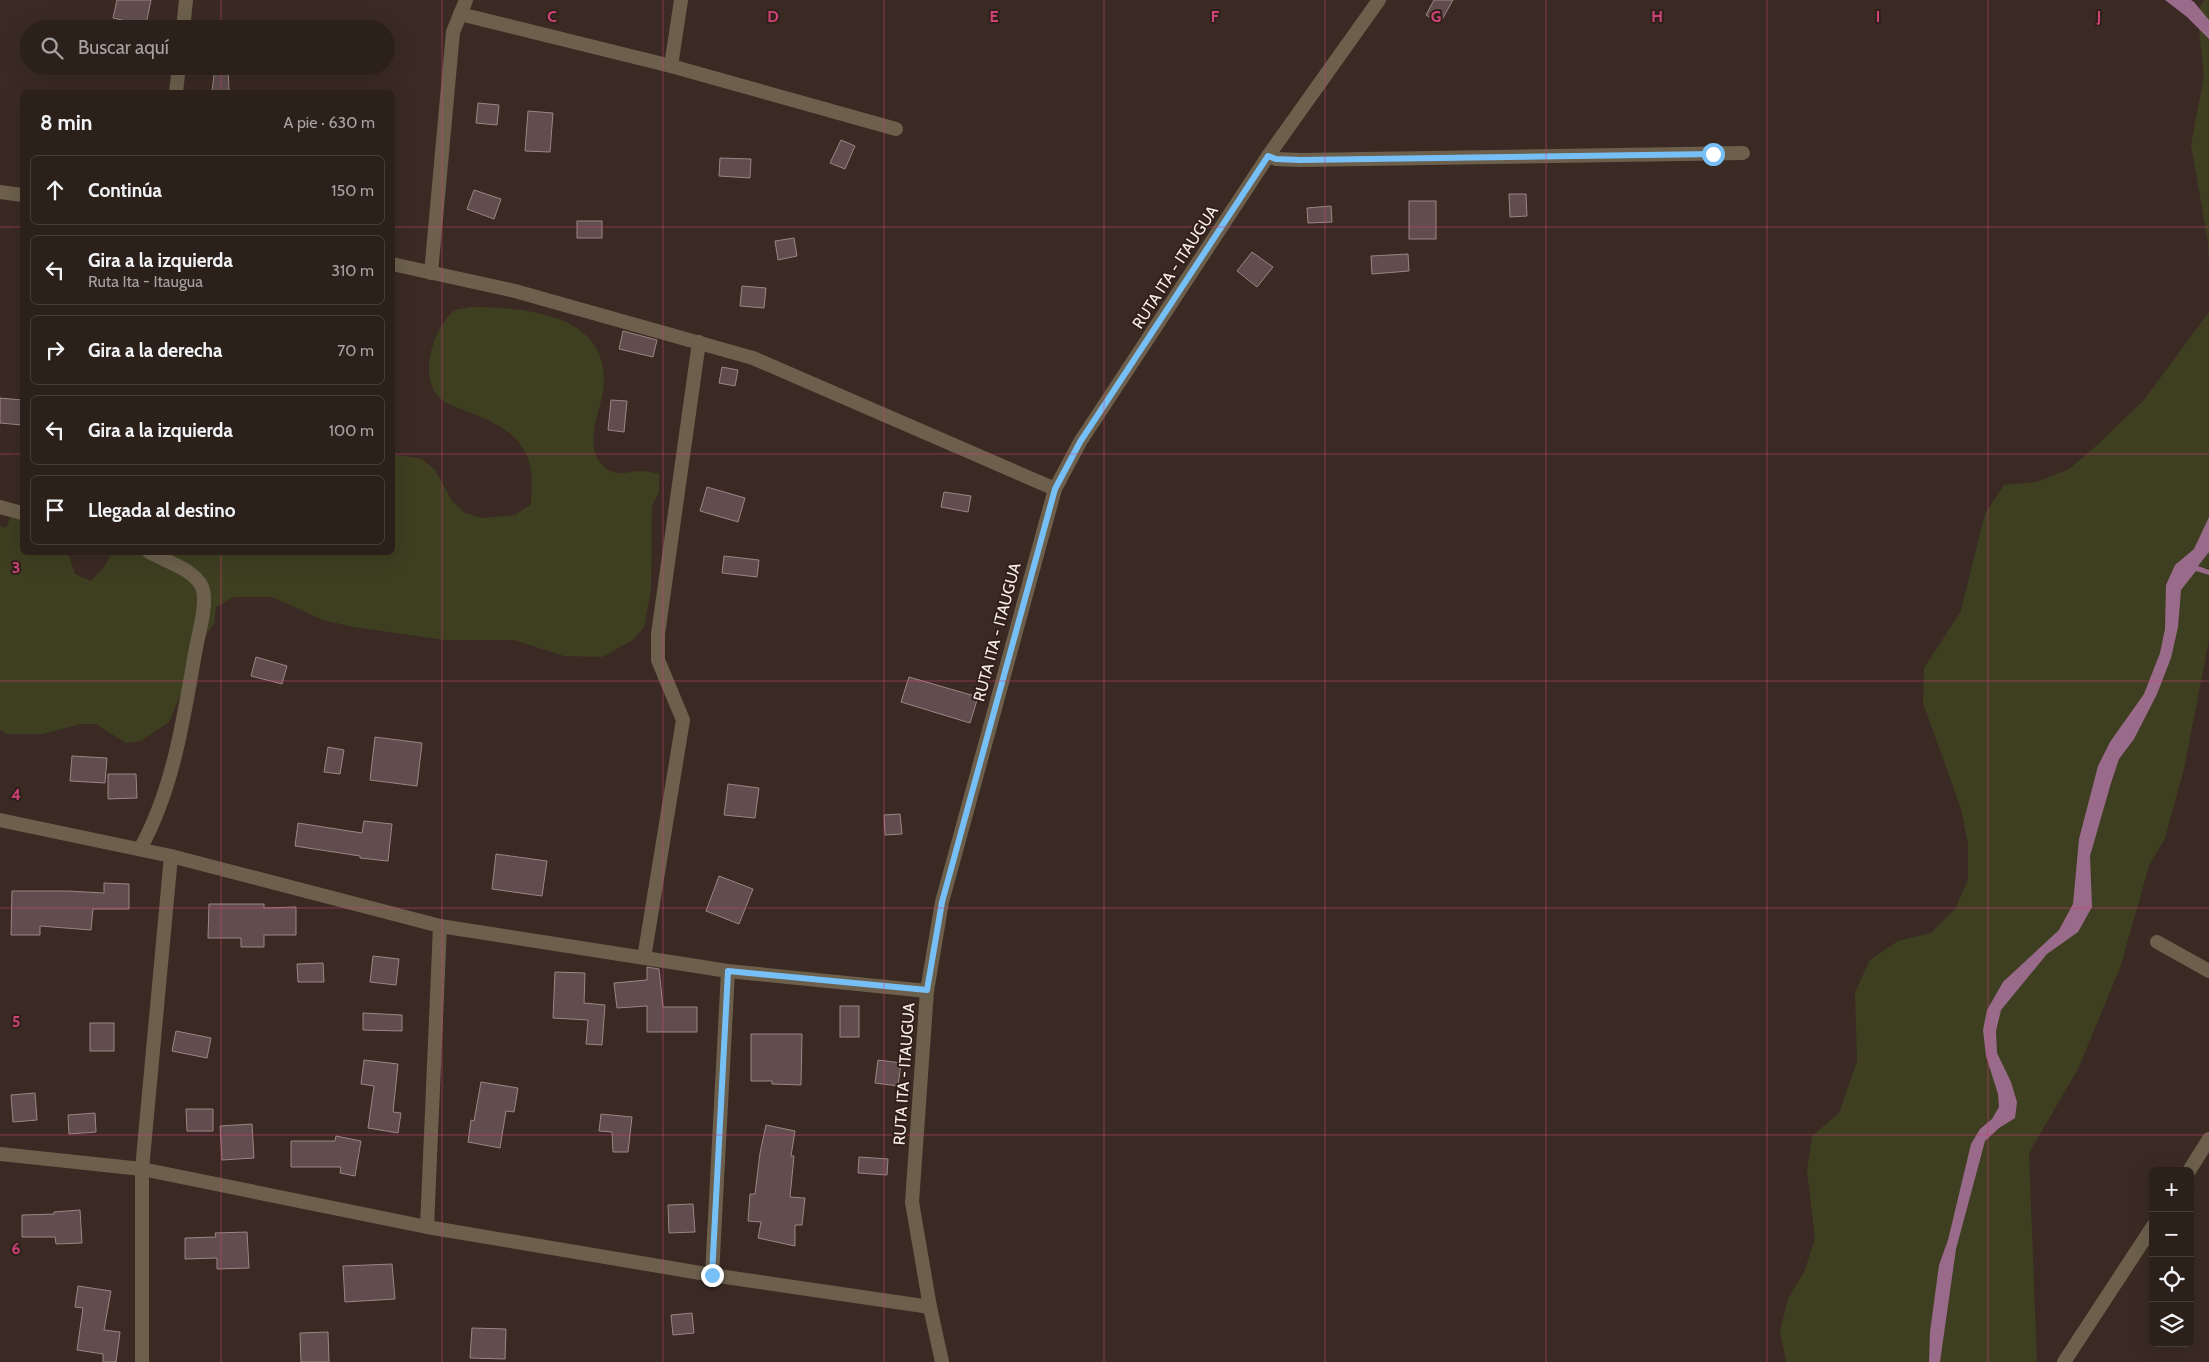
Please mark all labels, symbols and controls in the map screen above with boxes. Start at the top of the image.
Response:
text: C [547,7,557,26]
text: D [767,7,779,26]
text: E [989,7,999,26]
text: F [1211,7,1220,26]
text: G [1431,7,1441,26]
text: H [1651,7,1663,26]
text: I [1876,7,1880,26]
text: J [2096,7,2101,26]
search box [20,20,395,75]
icon: search [38,34,66,62]
text: Buscar aquí [78,36,169,59]
text: 8 min [40,110,92,135]
text: A pie · 630 m [283,113,375,132]
route start [1702,143,1725,166]
icon: ahead [41,176,69,204]
text: Continúa [88,179,162,202]
text: 150 m [331,181,374,200]
street label: RUTA ITA - ITAUGUA [1128,202,1222,332]
text: Gira a la izquierda [88,249,233,272]
icon: left [41,256,69,284]
text: 310 m [331,261,374,280]
text: Ruta Ita - Itaugua [88,272,203,291]
icon: right [41,336,69,364]
text: Gira a la derecha [88,339,223,362]
text: 70 m [337,341,374,360]
icon: left [41,416,69,444]
text: Gira a la izquierda [88,419,233,442]
text: 100 m [329,421,374,440]
icon: arrive [41,496,69,524]
text: Llegada al destino [88,499,235,522]
text: 3 [12,558,20,577]
street label: RUTA ITA - ITAUGUA [969,560,1025,703]
text: 4 [11,785,21,804]
street label: RUTA ITA - ITAUGUA [890,1002,918,1146]
text: 5 [12,1012,20,1031]
map controls [2149,1167,2194,1347]
button: + [2149,1167,2194,1212]
button: − [2149,1212,2194,1257]
text: 6 [12,1239,21,1258]
button: locate [2149,1257,2194,1302]
route end [701,1264,724,1287]
button: layers [2149,1302,2194,1347]

